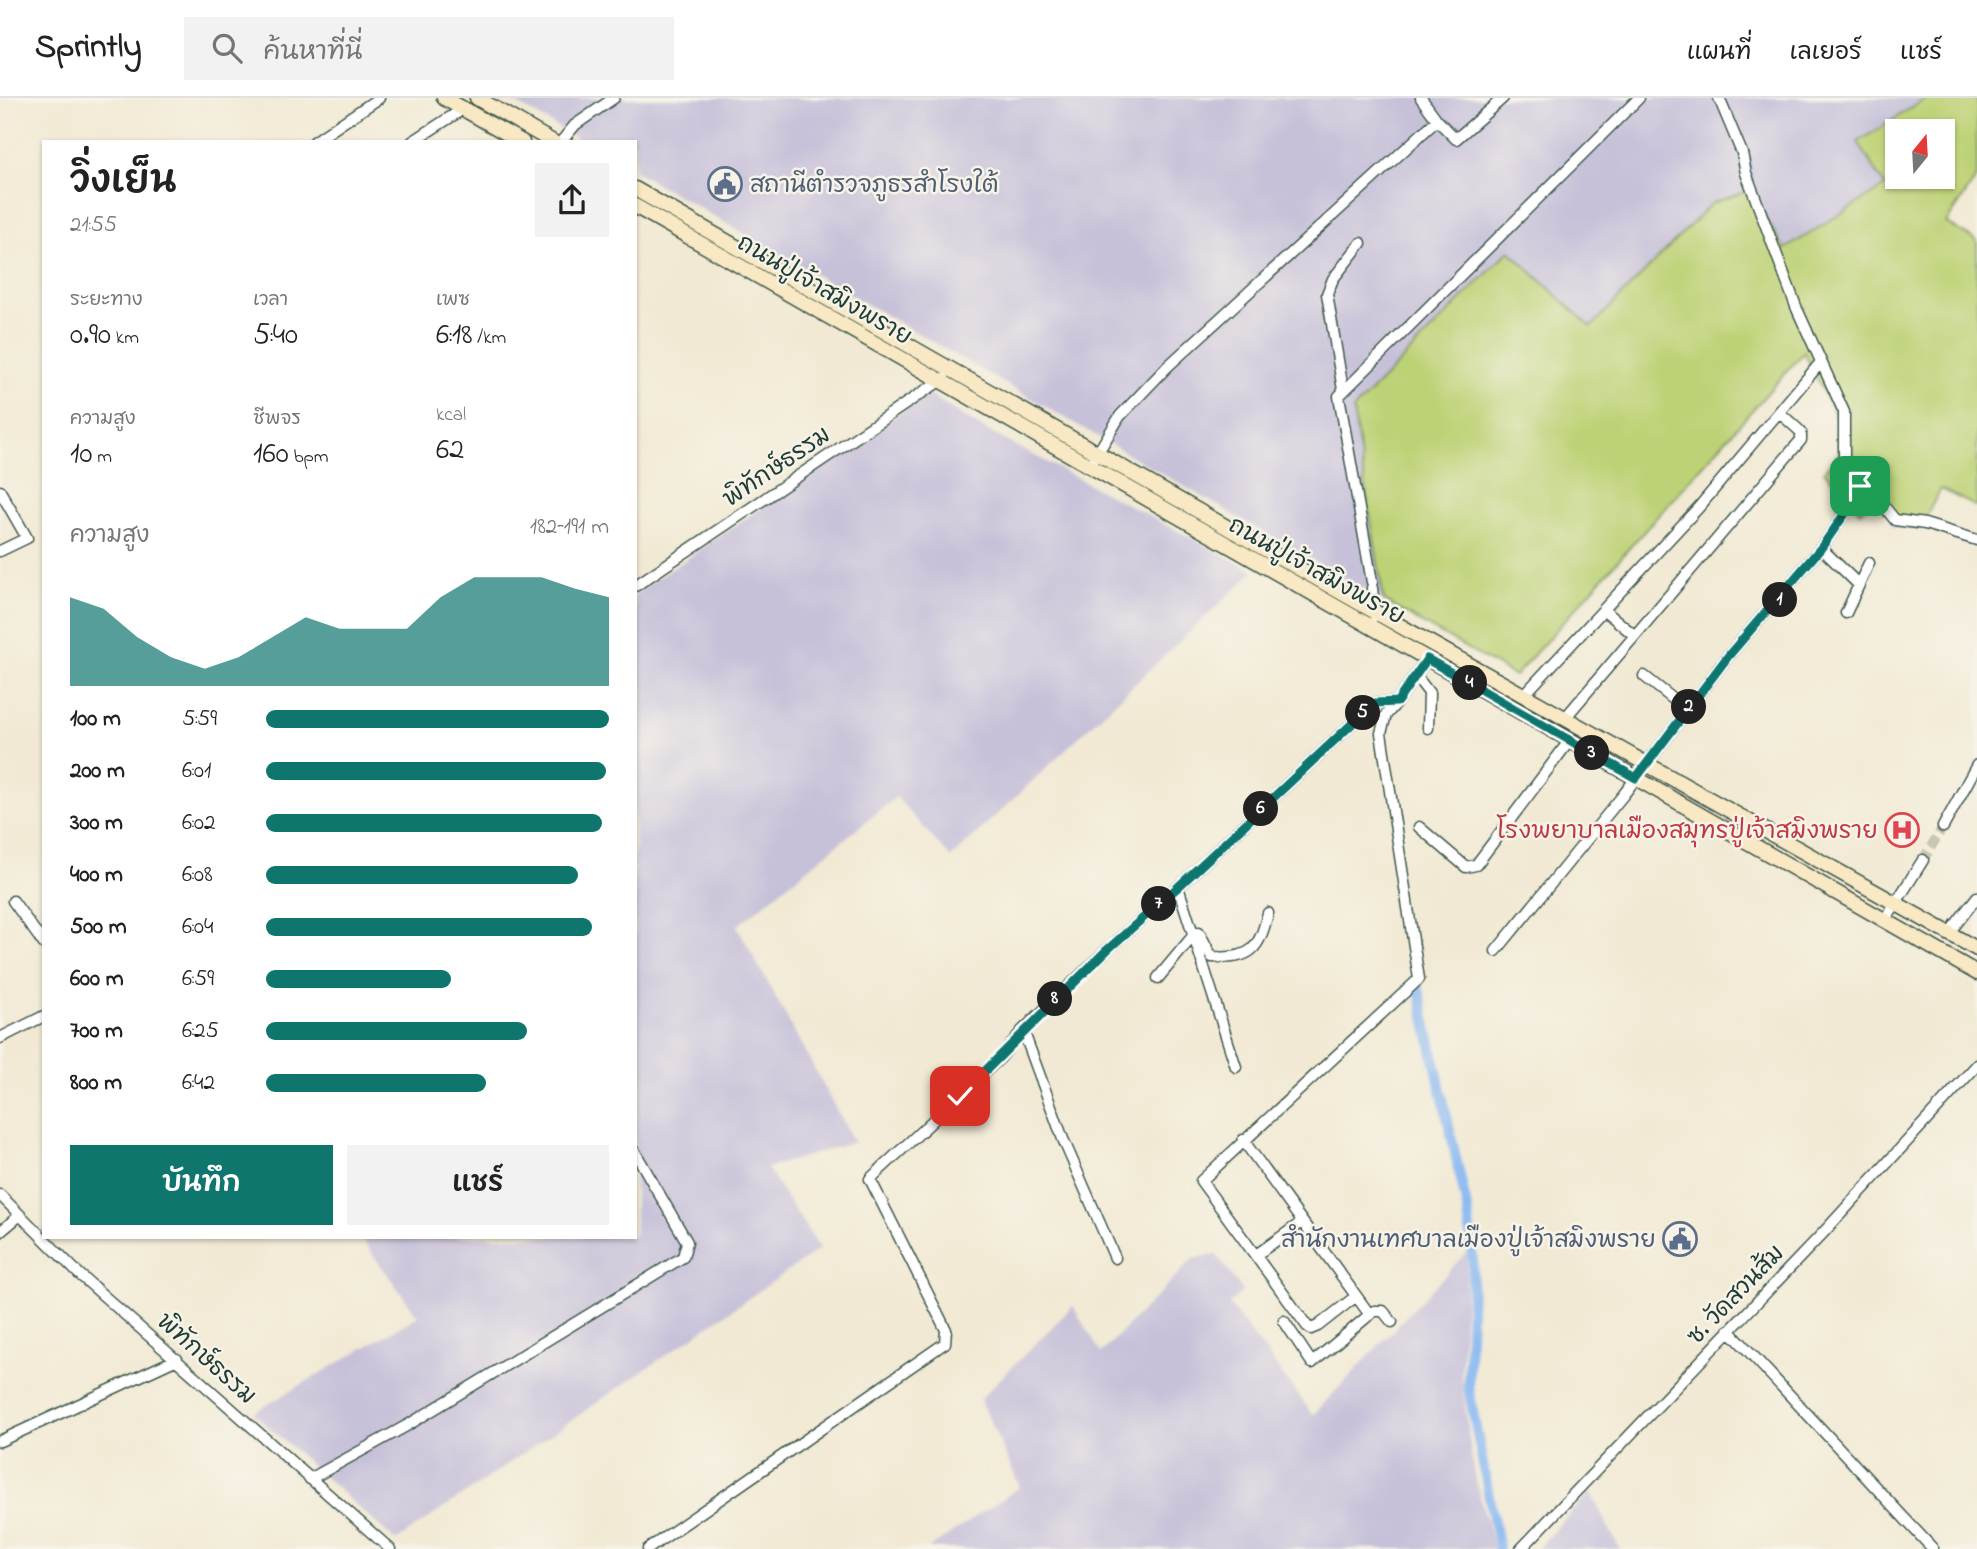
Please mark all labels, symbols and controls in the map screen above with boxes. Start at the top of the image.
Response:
search box [184,17,674,80]
text: Sprintly [35,24,142,72]
icon: search [208,29,246,67]
text: ค้นหาที่นี่ [264,34,362,72]
text: แผนที่ [1687,36,1752,71]
text: เลเยอร์ [1790,36,1862,71]
text: แชร์ [1900,36,1942,71]
north arrow [1885,119,1955,189]
map controls [1885,119,1955,189]
text: วิ่งเย็น [70,155,176,211]
button: share [535,163,609,237]
public building icon: สถานีตำรวจภูธรสำโรงใต้ [706,165,744,203]
place label: สถานีตำรวจภูธรสำโรงใต้ [750,168,999,204]
text: 21:55 [70,209,117,242]
street label: ถนนปู่เจ้าสมิงพราย [730,227,918,356]
text: ระยะทาง [70,287,143,314]
text: เวลา [253,287,288,314]
text: เพซ [436,287,470,314]
text: 0.90 [70,314,111,358]
text: 5:40 [253,314,298,358]
text: 6:18 [436,314,473,358]
text: km [111,325,139,352]
text: /km [473,325,506,352]
text: kcal [436,402,466,429]
text: ความสูง [70,406,136,433]
text: ชีพจร [253,406,301,433]
street label: พิทักษ์ธรรม [716,418,838,517]
text: 62 [436,429,464,473]
text: 10 [70,433,93,477]
text: 160 [253,433,289,477]
text: m [93,444,112,471]
text: bpm [289,444,329,471]
pin [1830,456,1890,516]
icon: arrive [1841,467,1879,505]
street label: ถนนปู่เจ้าสมิงพราย [1221,509,1410,635]
text: 182–191 m [530,511,609,544]
text: ความสูง [70,520,149,553]
pin: 1 [1762,582,1798,618]
text: 1 [1776,586,1783,613]
pin: 4 [1452,666,1488,700]
text: 4 [1466,669,1473,696]
pin: 2 [1672,690,1706,724]
text: 2 [1684,693,1693,720]
pin: 5 [1346,696,1380,730]
text: 5 [1357,699,1368,726]
text: 100 m [70,703,121,736]
text: 5:59 [182,703,217,736]
pin: 3 [1574,736,1610,770]
text: 3 [1588,739,1595,766]
text: 200 m [70,755,125,788]
text: 6:01 [182,755,211,788]
pin: 6 [1244,792,1278,826]
text: 6 [1256,795,1265,822]
text: 300 m [70,807,123,840]
text: 6:02 [182,807,215,840]
hospital icon: โรงพยาบาลเมืองสมุทรปู่เจ้าสมิงพราย [1883,811,1921,849]
place label: โรงพยาบาลเมืองสมุทรปู่เจ้าสมิงพราย [1497,814,1878,850]
text: 400 m [70,859,123,892]
text: 6:08 [182,859,213,892]
pin: 7 [1142,886,1176,922]
text: 7 [1155,890,1162,917]
text: 500 m [70,911,127,944]
text: 6:04 [182,911,214,944]
text: 600 m [70,963,124,996]
text: 6:59 [182,963,214,996]
pin: 8 [1038,982,1072,1016]
text: 8 [1051,985,1058,1012]
text: 700 m [70,1015,123,1048]
text: 6:25 [182,1015,219,1048]
pin [930,1066,990,1126]
text: 800 m [70,1067,122,1100]
text: 6:42 [182,1067,215,1100]
icon: check [941,1077,979,1115]
button: บันทึก [70,1145,333,1225]
button: แชร์ [347,1145,609,1225]
public building icon: สำนักงานเทศบาลเมืองปู่เจ้าสมิงพราย [1661,1220,1699,1258]
place label: สำนักงานเทศบาลเมืองปู่เจ้าสมิงพราย [1281,1223,1656,1259]
street label: ซ. วัดสวนส้ม [1680,1238,1794,1354]
street label: พิทักษ์ธรรม [148,1305,264,1414]

